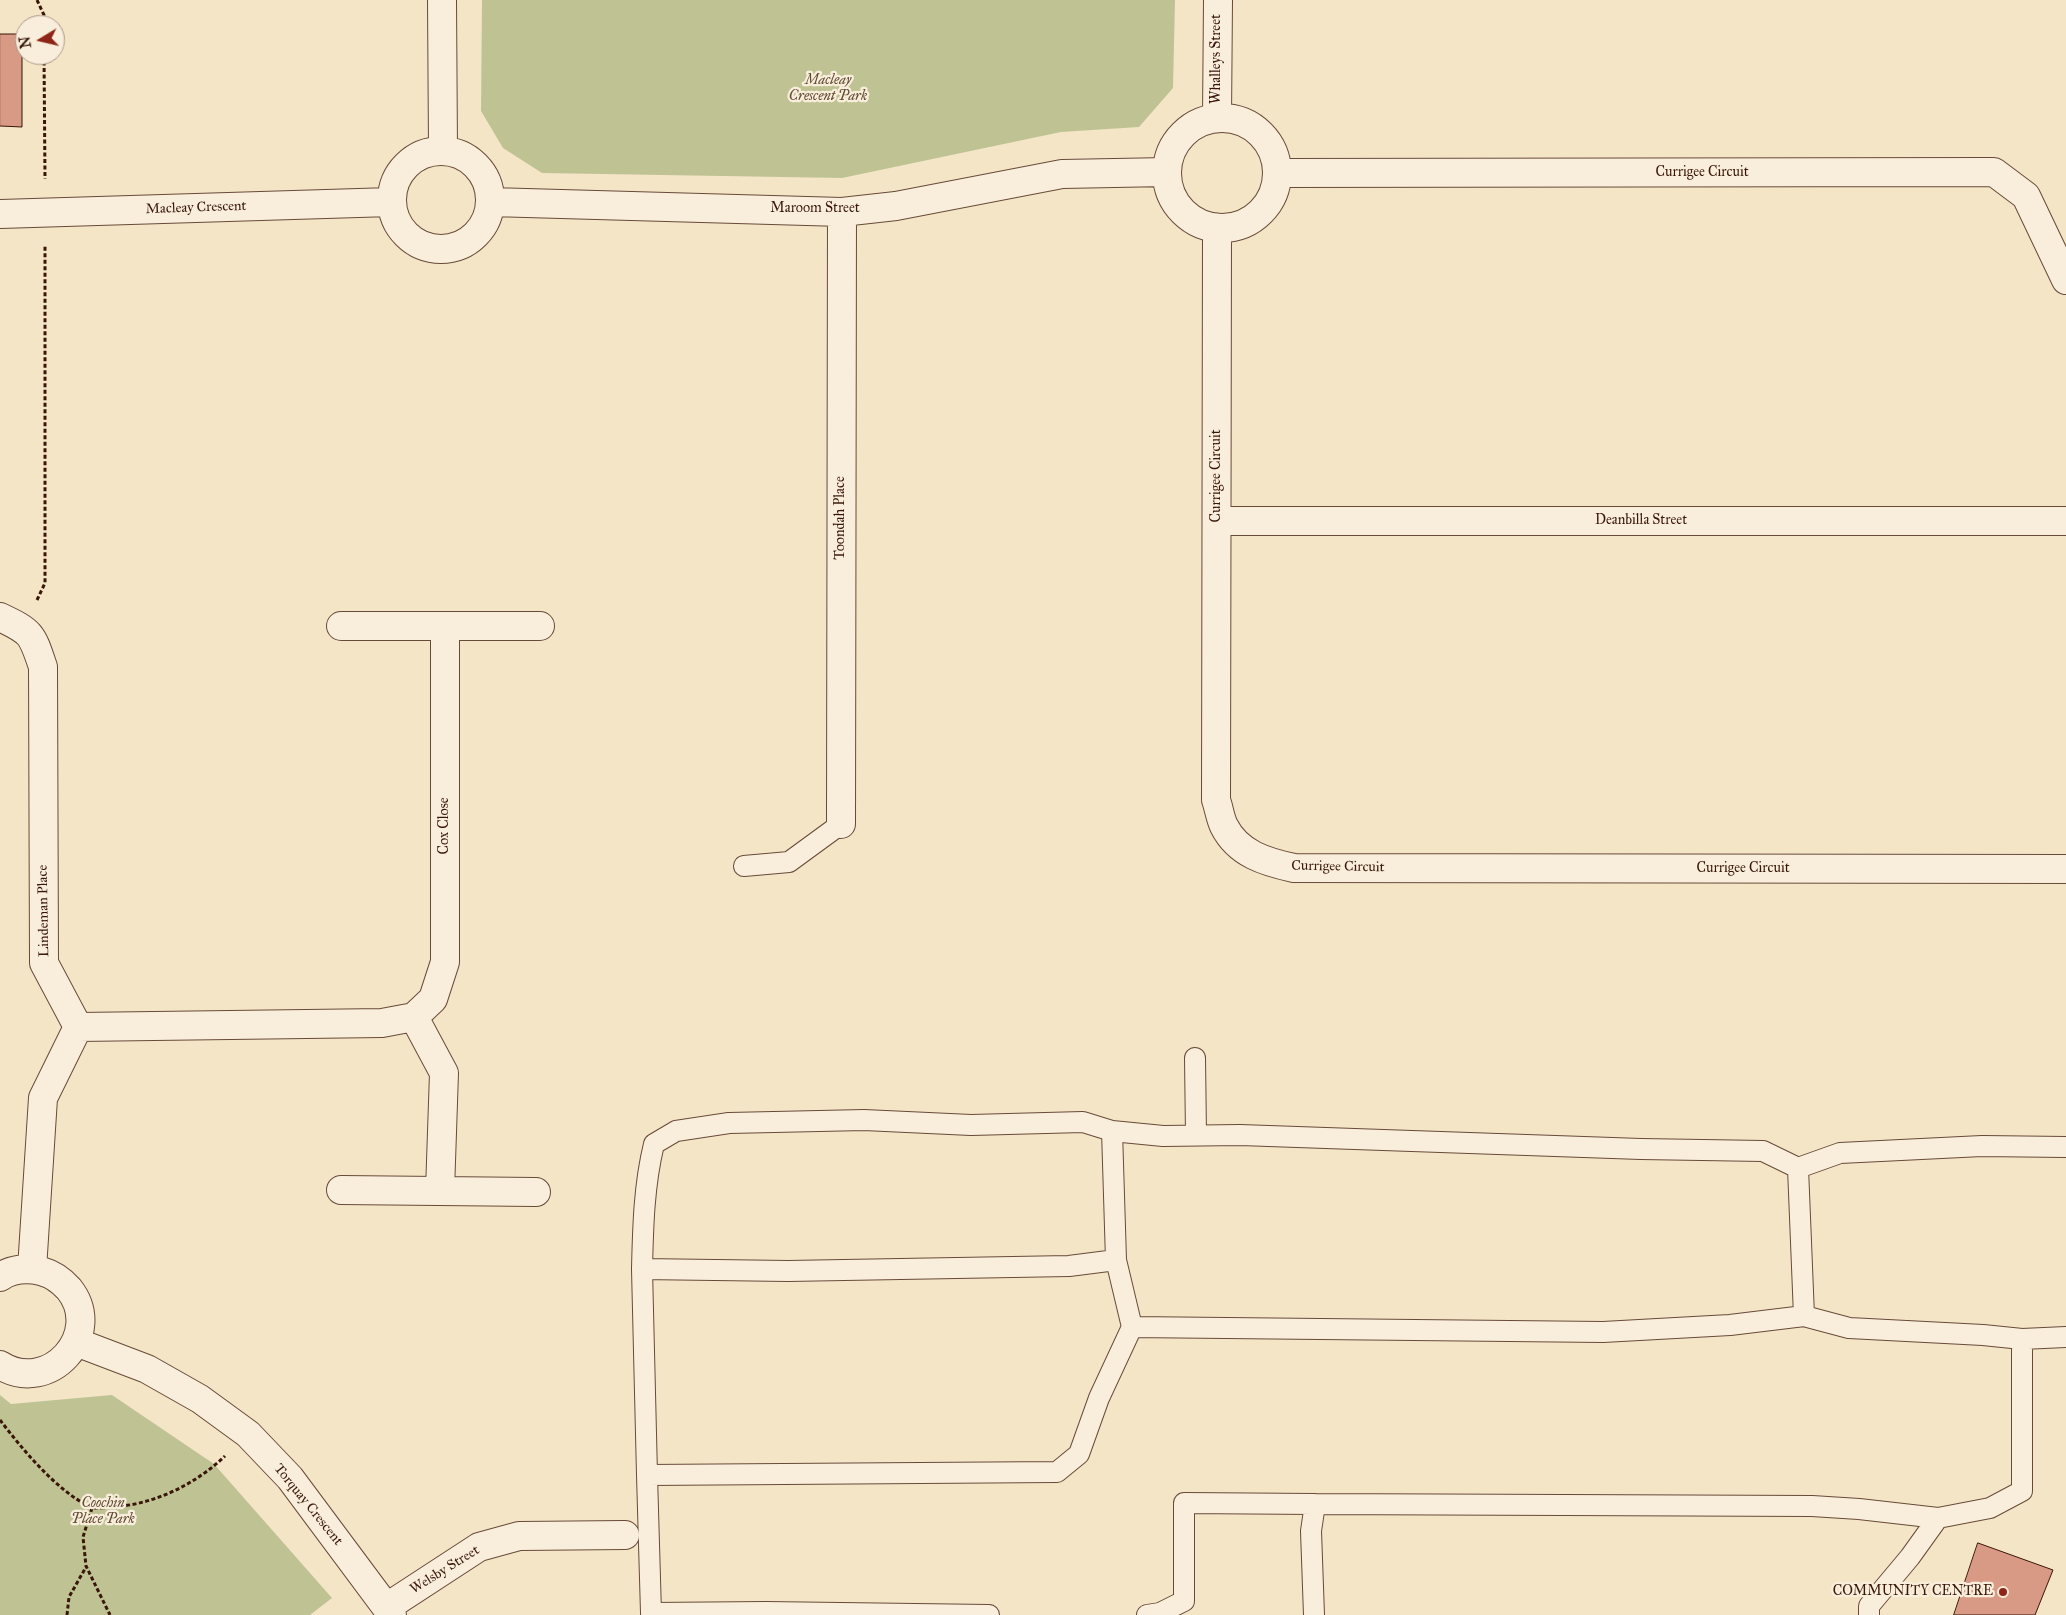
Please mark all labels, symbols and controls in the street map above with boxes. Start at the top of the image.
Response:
street label: Whalleys Street [1209,14,1225,104]
north arrow [15,15,65,65]
text: N [16,35,35,49]
park label: Macleay Crescent Park [789,73,867,105]
street label: Currigee Circuit [1655,165,1749,181]
street label: Macleay Crescent [145,198,247,218]
street label: Maroom Street [770,201,860,217]
street label: Currigee Circuit [1209,429,1225,523]
street label: Toondah Place [833,476,849,560]
street label: Deanbilla Street [1595,513,1687,529]
street label: Cox Close [437,797,453,855]
street label: Currigee Circuit [1291,858,1385,876]
street label: Currigee Circuit [1696,861,1790,877]
street label: Lindeman Place [35,865,53,957]
street label: Torquay Crescent [270,1461,346,1549]
park label: Coochin Place Park [71,1496,135,1528]
street label: Welsby Street [407,1542,483,1598]
place label: COMMUNITY CENTRE [1833,1584,1993,1600]
marker: COMMUNITY CENTRE [1997,1586,2009,1598]

